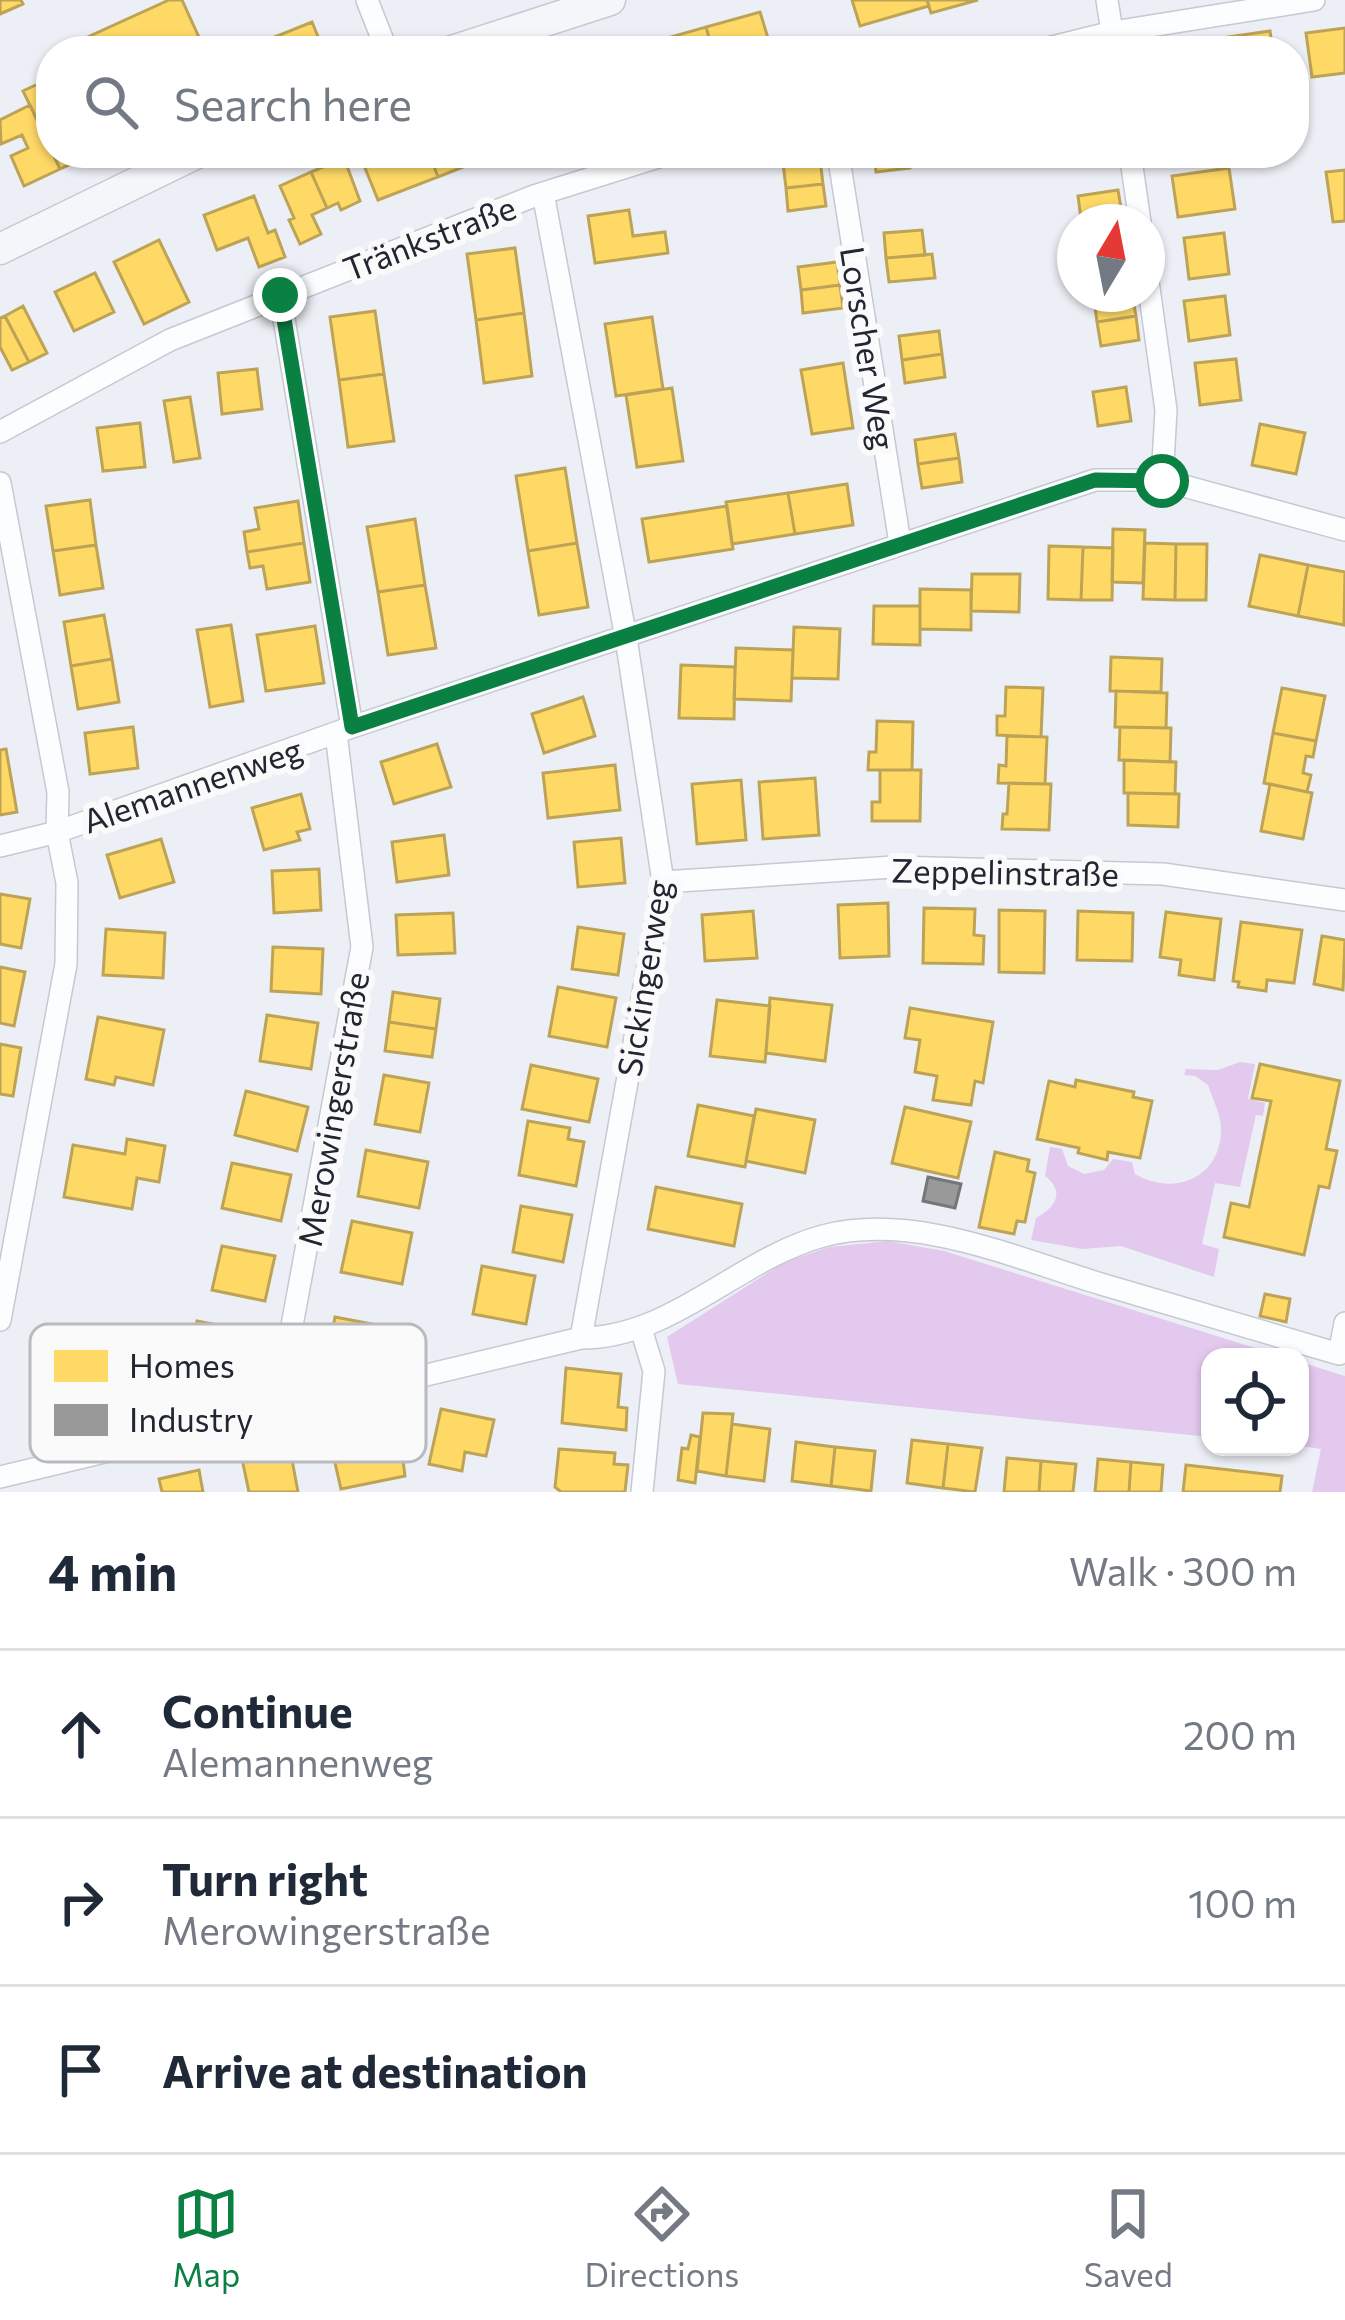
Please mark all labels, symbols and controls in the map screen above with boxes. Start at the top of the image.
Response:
search box [36,36,1309,168]
icon: search [78,69,144,135]
text: Search here [174,75,412,130]
street label: Tränkstraße [337,185,521,289]
north arrow [1057,204,1165,312]
street label: Lorscher Weg [833,244,905,453]
route end [253,268,307,322]
route start [1135,454,1189,508]
street label: Alemannenweg [77,727,307,841]
street label: Zeppelinstraße [891,849,1119,893]
street label: Sickingerweg [607,877,679,1079]
street label: Merowingerstraße [288,969,376,1249]
legend [30,1324,426,1462]
text: Homes [129,1344,235,1385]
map controls [1201,1348,1309,1456]
button: locate [1201,1348,1309,1456]
text: Industry [129,1398,253,1439]
text: 4 min [48,1539,177,1602]
text: Walk · 300 m [1069,1546,1297,1594]
text: Continue [162,1682,353,1737]
icon: ahead [48,1701,114,1767]
text: 200 m [1183,1710,1297,1758]
text: Alemannenweg [162,1737,433,1785]
text: Turn right [162,1850,368,1905]
icon: right [48,1869,114,1935]
text: 100 m [1188,1878,1297,1926]
text: Merowingerstraße [162,1905,491,1953]
icon: arrive [48,2037,114,2103]
text: Arrive at destination [162,2042,588,2097]
tab: Map [172,2181,240,2294]
tab: Directions [585,2181,739,2294]
tab: Saved [1084,2181,1173,2294]

